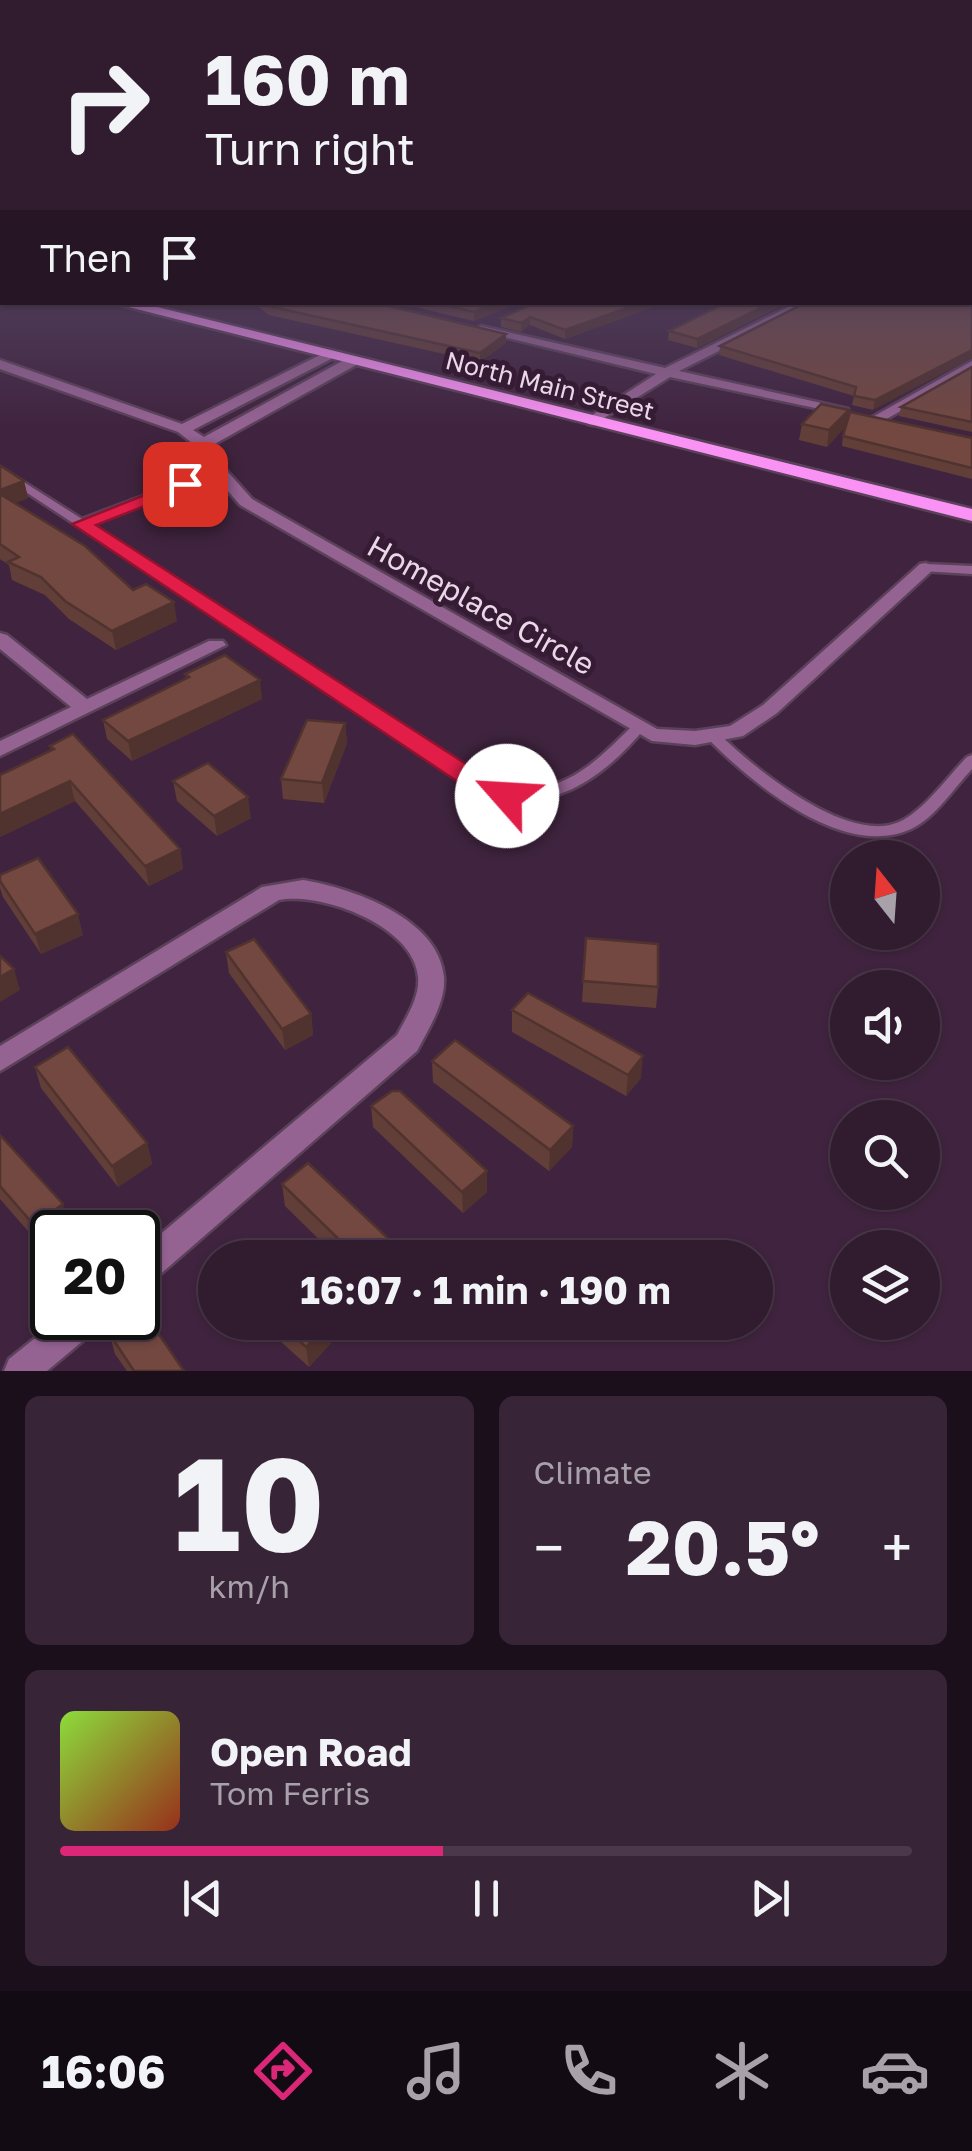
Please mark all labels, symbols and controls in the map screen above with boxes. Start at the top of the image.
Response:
text: 160 m [205,36,410,120]
icon: right [40,40,170,170]
text: Turn right [205,121,415,175]
icon: arrive [152,230,207,285]
text: Then [40,235,132,280]
street label: North Main Street [443,344,657,426]
pin [143,442,228,527]
icon: arrive [158,457,213,512]
street label: Homeplace Circle [361,528,601,682]
position arrow [455,744,559,848]
north arrow [830,840,940,950]
map controls [830,840,940,1340]
button: sound [830,970,940,1080]
button: search [830,1100,940,1210]
speed limit sign: 20 [30,1210,160,1340]
button: layers [830,1230,940,1340]
text: 16:07 · 1 min · 190 m [300,1267,671,1312]
text: 10 [174,1424,325,1580]
text: Climate [534,1453,652,1491]
text: 20.5° [626,1501,820,1592]
text: − [534,1514,564,1580]
text: + [882,1514,912,1580]
text: km/h [209,1567,290,1605]
text: Open Road [210,1729,412,1774]
text: Tom Ferris [210,1774,370,1812]
icon: previous [175,1871,230,1926]
icon: pause [459,1871,514,1926]
icon: next [743,1871,798,1926]
icon: directions [248,2036,318,2106]
icon: music [401,2036,471,2106]
icon: phone [554,2036,624,2106]
icon: climate [707,2036,777,2106]
icon: car [860,2036,930,2106]
text: 16:06 [42,2044,165,2098]

